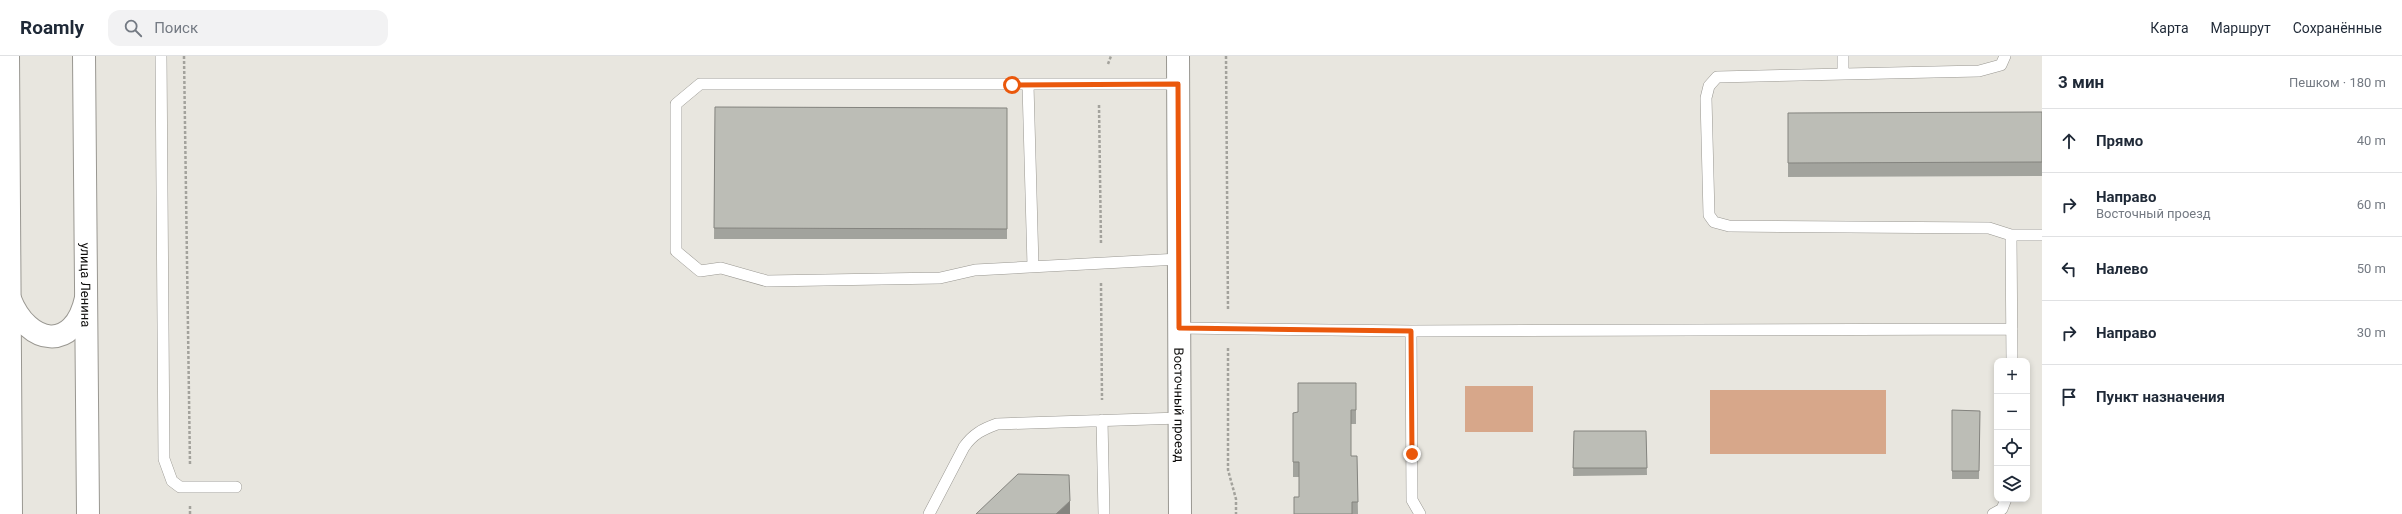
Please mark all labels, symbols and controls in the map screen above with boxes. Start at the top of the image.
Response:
search box [108,10,388,46]
text: Roamly [20,16,84,39]
icon: search [122,17,144,39]
text: Поиск [154,19,198,37]
text: Карта [2150,20,2189,36]
text: Маршрут [2211,20,2271,36]
text: Сохранённые [2293,20,2382,36]
text: 3 мин [2058,72,2104,92]
text: Пешком · 180 m [2289,75,2386,90]
route start [1003,76,1021,94]
icon: ahead [2058,130,2080,152]
text: Прямо [2096,132,2143,150]
text: 40 m [2357,133,2386,148]
text: Направо [2096,188,2157,206]
icon: right [2058,194,2080,216]
text: 60 m [2357,197,2386,212]
text: Восточный проезд [2096,206,2211,221]
street label: улица Ленина [78,243,94,327]
icon: left [2058,258,2080,280]
text: Налево [2096,260,2148,278]
text: 50 m [2357,261,2386,276]
icon: right [2058,322,2080,344]
text: Направо [2096,324,2157,342]
text: 30 m [2357,325,2386,340]
street label: Восточный проезд [1172,348,1187,463]
map controls [1994,358,2030,502]
button: + [1994,358,2030,394]
icon: arrive [2058,386,2080,408]
text: Пункт назначения [2096,388,2225,406]
button: − [1994,394,2030,430]
button: locate [1994,430,2030,466]
route end [1403,445,1421,463]
button: layers [1994,466,2030,502]

